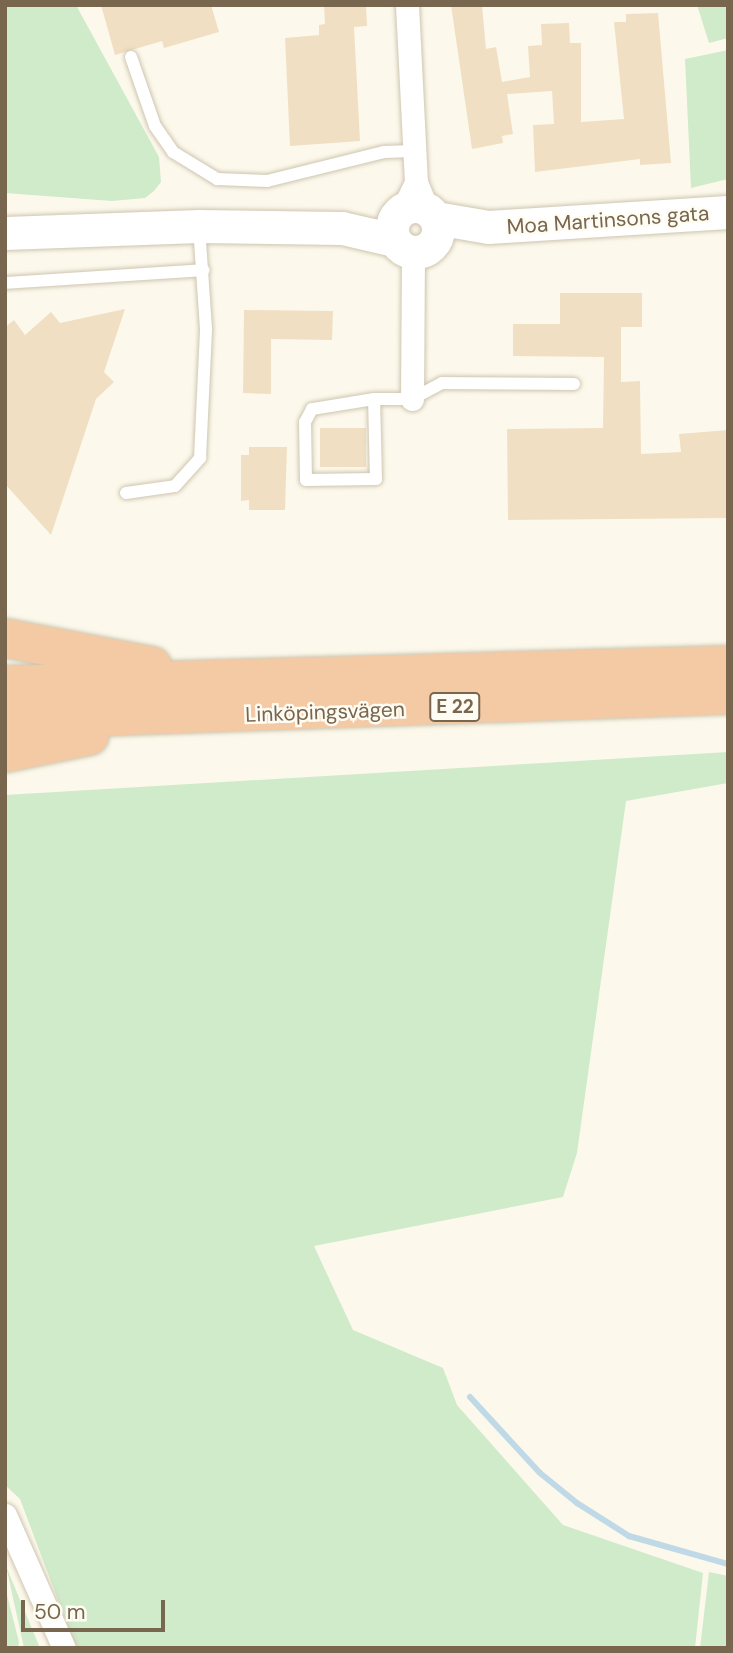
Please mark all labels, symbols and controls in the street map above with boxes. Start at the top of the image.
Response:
street label: Moa Martinsons gata [506,200,710,240]
road number: E 22 [429,692,481,722]
street label: Linköpingsvägen [245,697,405,727]
scale bar [24,1586,168,1630]
text: 50 m [34,1598,85,1626]

